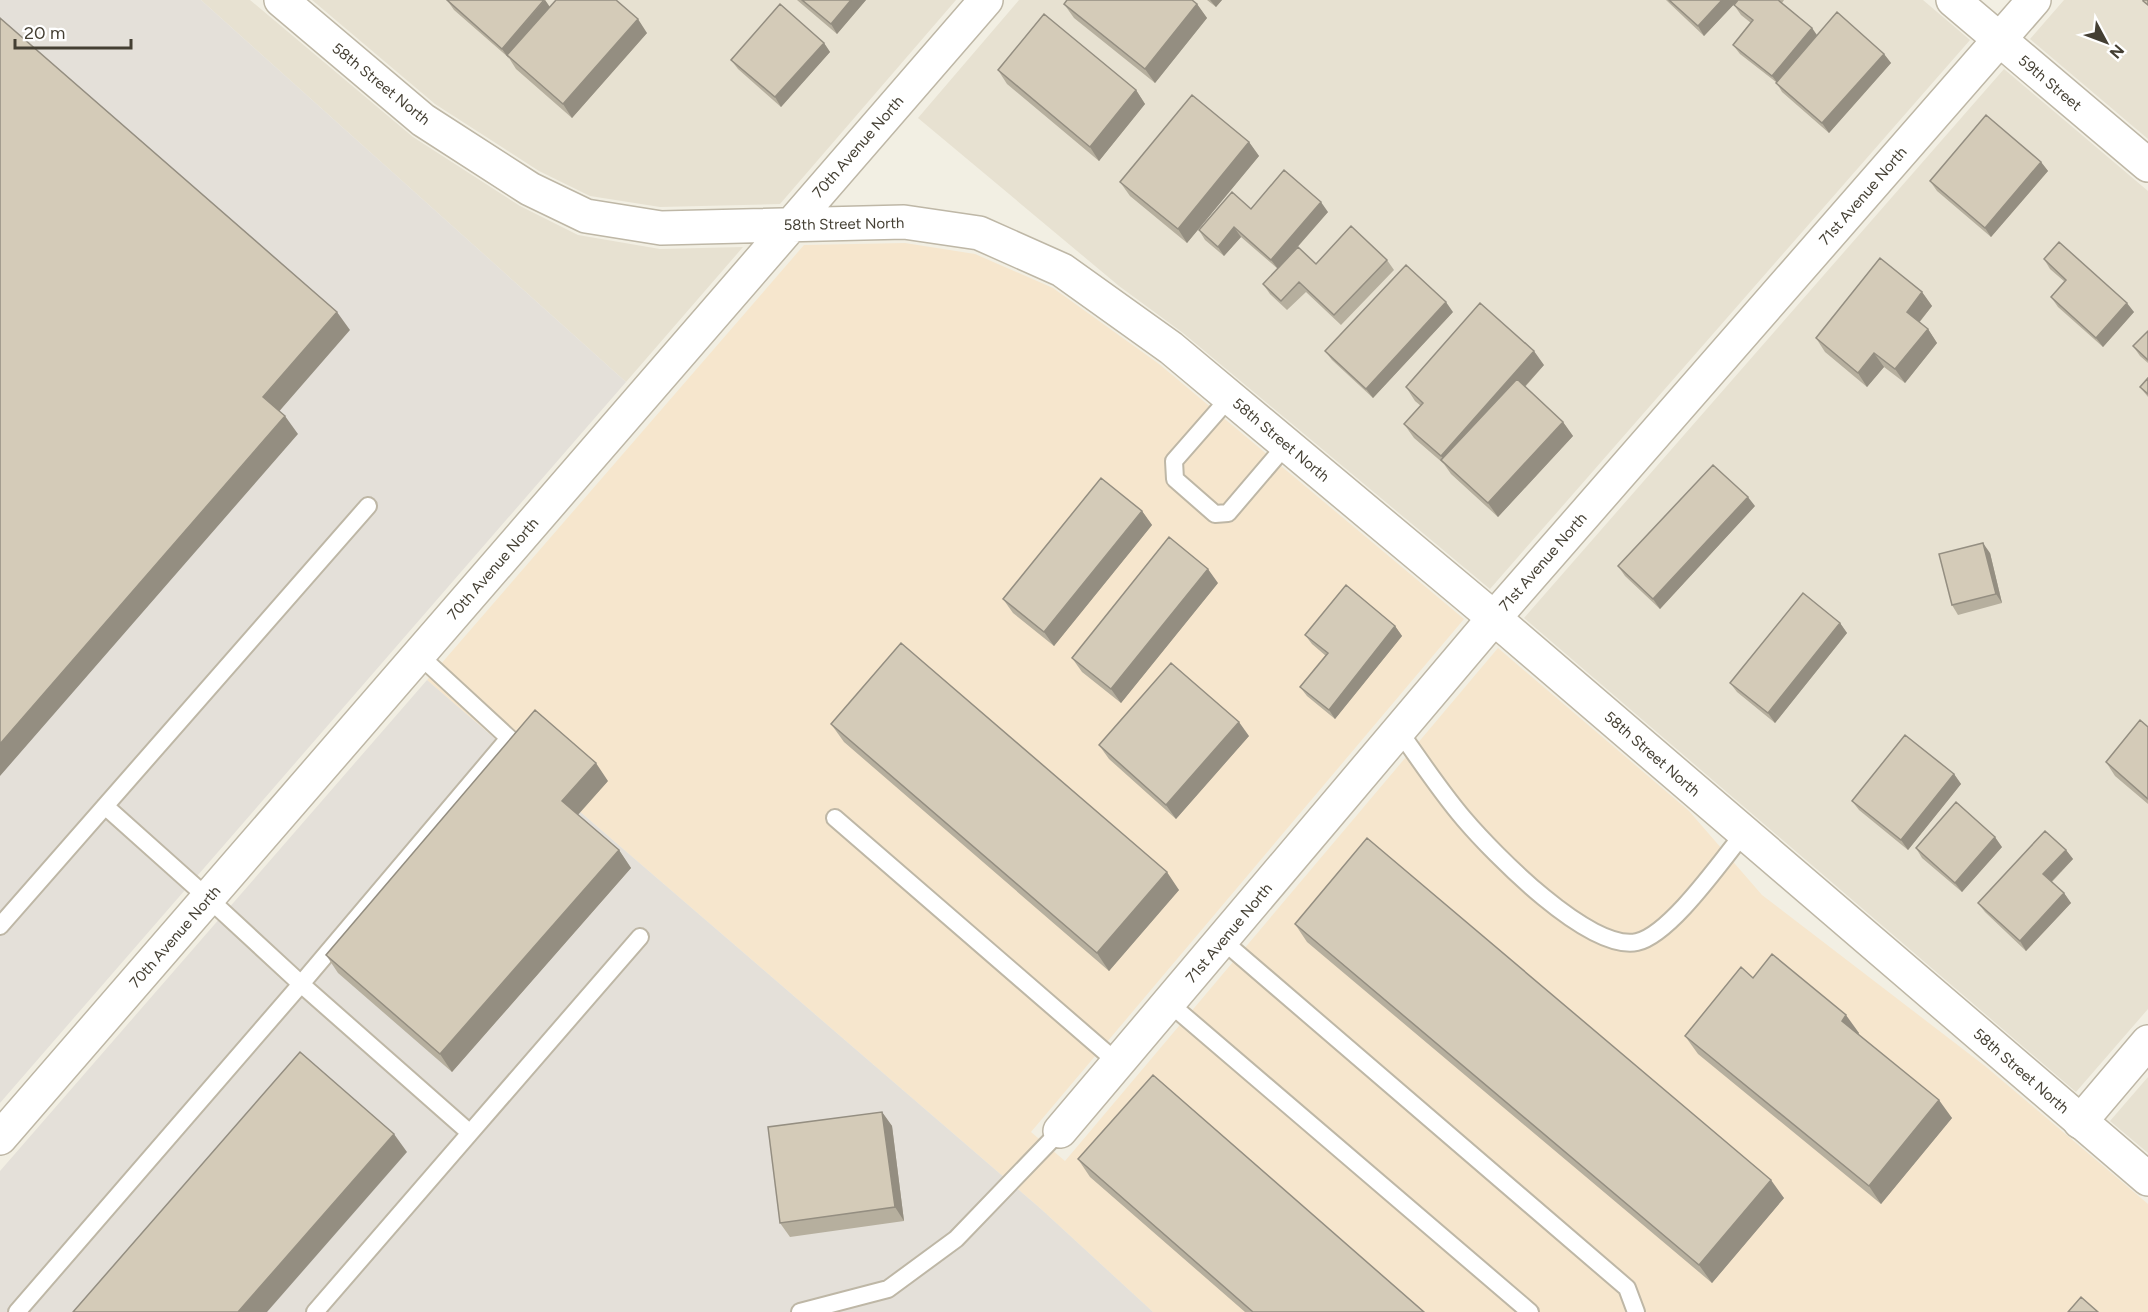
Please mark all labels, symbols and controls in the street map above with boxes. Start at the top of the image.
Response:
scale bar [15,12,130,50]
north arrow [2076,12,2136,72]
text: 20 m [24,22,65,44]
street label: 58th Street North [328,39,434,129]
text: N [2106,41,2128,62]
street label: 59th Street [2015,51,2085,115]
street label: 70th Avenue North [809,92,907,202]
street label: 71st Avenue North [1815,143,1911,249]
street label: 58th Street North [783,214,905,234]
street label: 58th Street North [1229,394,1333,486]
street label: 71st Avenue North [1495,509,1591,615]
street label: 70th Avenue North [444,514,542,624]
street label: 58th Street North [1601,708,1703,800]
street label: 71st Avenue North [1182,880,1276,986]
street label: 70th Avenue North [126,882,224,992]
street label: 58th Street North [1970,1025,2072,1117]

